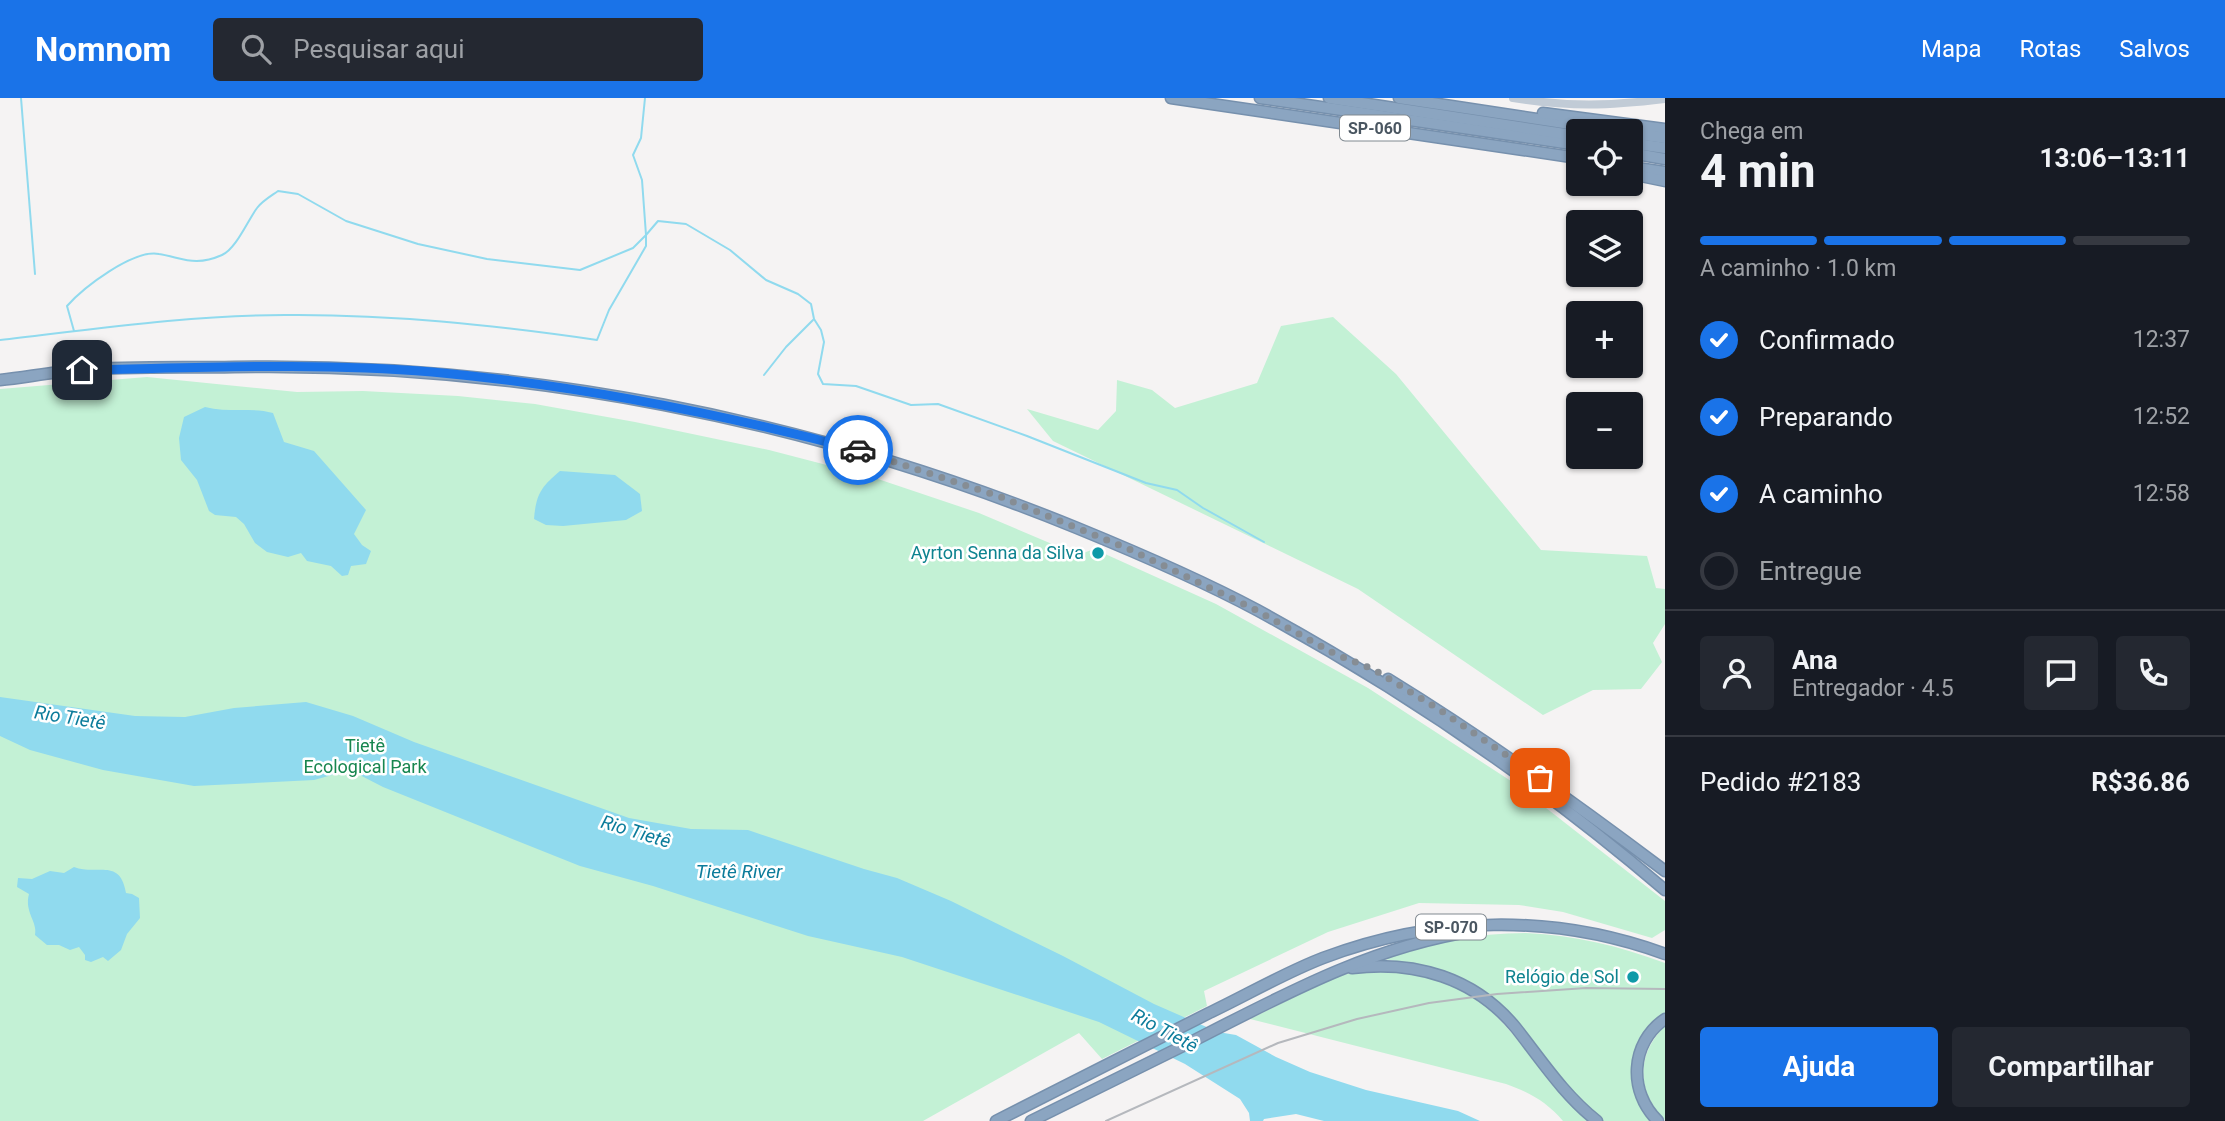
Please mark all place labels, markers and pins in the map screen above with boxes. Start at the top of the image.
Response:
pin [52,340,112,400]
place label: Ayrton Senna da Silva [911,542,1084,563]
marker: Ayrton Senna da Silva [1090,545,1106,561]
pin [1510,748,1570,808]
place label: Relógio de Sol [1505,966,1619,987]
marker: Relógio de Sol [1625,969,1641,985]

